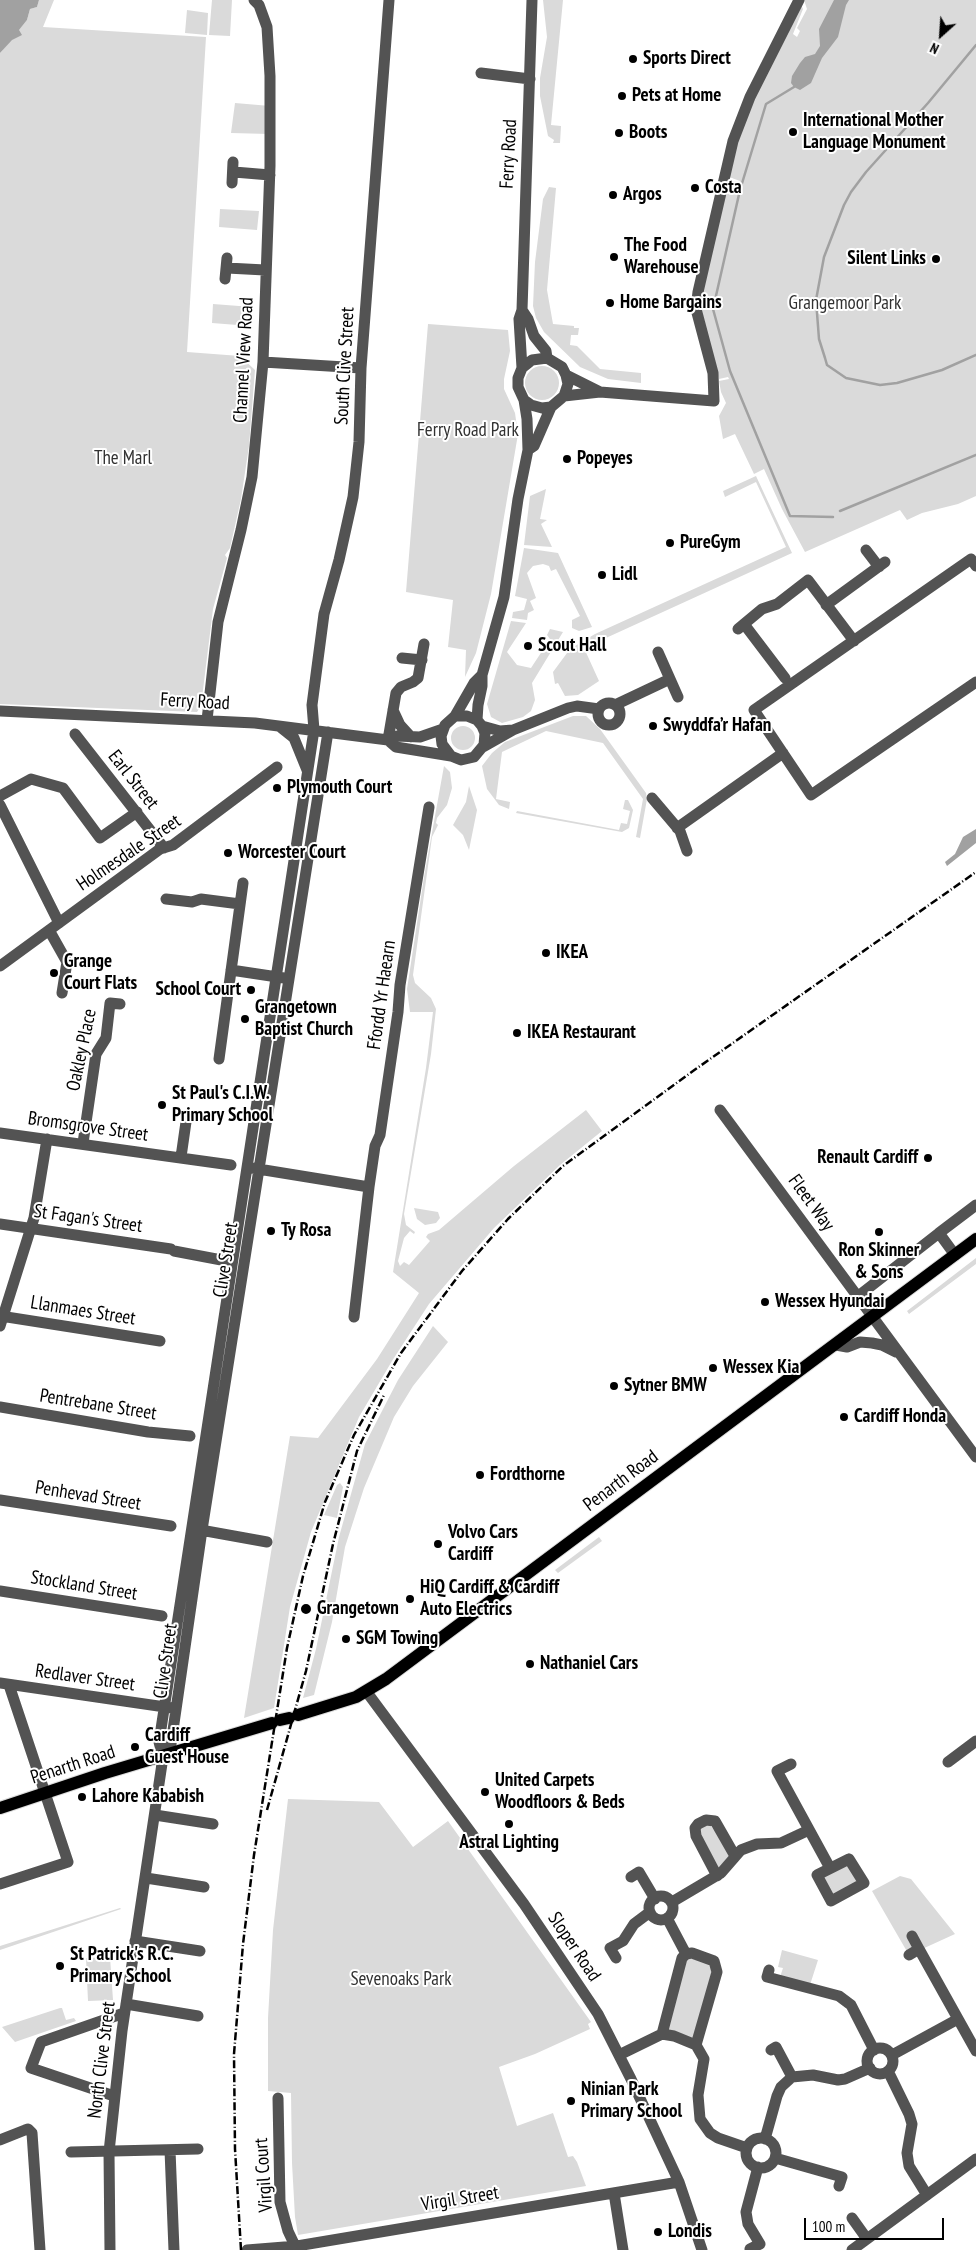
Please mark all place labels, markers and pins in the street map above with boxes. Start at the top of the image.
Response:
place label: Sports Direct [643,48,731,70]
marker: Sports Direct [627,53,639,65]
place label: Pets at Home [632,85,721,107]
marker: Pets at Home [616,90,628,102]
place label: International Mother Language Monument [803,110,945,154]
place label: Boots [629,122,667,144]
marker: International Mother Language Monument [787,126,799,138]
marker: Boots [613,127,625,139]
place label: Costa [705,177,742,199]
marker: Costa [689,182,701,194]
place label: Argos [623,184,662,206]
marker: Argos [607,189,619,201]
place label: The Food Warehouse [624,235,699,279]
place label: Silent Links [847,248,926,270]
marker: The Food Warehouse [608,251,620,263]
marker: Silent Links [930,253,942,265]
place label: Home Bargains [620,292,722,314]
marker: Home Bargains [604,297,616,309]
place label: Popeyes [577,448,633,470]
marker: Popeyes [561,453,573,465]
place label: PureGym [680,532,741,554]
marker: PureGym [664,537,676,549]
place label: Lidl [612,564,637,586]
marker: Lidl [596,569,608,581]
place label: Scout Hall [538,635,606,657]
marker: Scout Hall [522,640,534,652]
place label: Swyddfa’r Hafan [663,715,771,737]
marker: Swyddfa’r Hafan [647,720,659,732]
place label: Plymouth Court [287,777,392,799]
marker: Plymouth Court [271,782,283,794]
place label: Worcester Court [238,842,346,864]
marker: Worcester Court [222,847,234,859]
place label: IKEA [556,942,588,964]
marker: IKEA [540,947,552,959]
place label: Grange Court Flats [64,951,137,995]
marker: Grange Court Flats [48,967,60,979]
place label: School Court [155,979,241,1001]
marker: School Court [245,984,257,996]
place label: Grangetown Baptist Church [255,997,353,1041]
marker: Grangetown Baptist Church [239,1013,251,1025]
place label: IKEA Restaurant [527,1022,636,1044]
marker: IKEA Restaurant [511,1027,523,1039]
place label: St Paul's C.I.W. Primary School [172,1083,273,1127]
marker: St Paul's C.I.W. Primary School [156,1099,168,1111]
place label: Renault Cardiff [817,1147,918,1169]
marker: Renault Cardiff [922,1152,934,1164]
place label: Ty Rosa [281,1220,331,1242]
marker: Ty Rosa [265,1225,277,1237]
marker: Ron Skinner & Sons [873,1226,885,1238]
place label: Ron Skinner & Sons [839,1240,919,1284]
place label: Wessex Hyundai [775,1291,885,1313]
marker: Wessex Hyundai [759,1296,771,1308]
place label: Wessex Kia [723,1357,799,1379]
marker: Wessex Kia [707,1362,719,1374]
place label: Sytner BMW [624,1375,707,1397]
marker: Sytner BMW [608,1380,620,1392]
place label: Cardiff Honda [854,1406,946,1428]
marker: Cardiff Honda [838,1411,850,1423]
place label: Fordthorne [490,1464,565,1486]
marker: Fordthorne [474,1469,486,1481]
place label: Volvo Cars Cardiff [448,1522,518,1566]
marker: Volvo Cars Cardiff [432,1538,444,1550]
place label: HiQ Cardiff & Cardiff Auto Electrics [420,1577,559,1621]
marker: HiQ Cardiff & Cardiff Auto Electrics [404,1593,416,1605]
place label: Grangetown [317,1598,399,1620]
marker: Grangetown [299,1602,313,1616]
place label: SGM Towing [356,1628,438,1650]
marker: SGM Towing [340,1633,352,1645]
place label: Nathaniel Cars [540,1653,638,1675]
marker: Nathaniel Cars [524,1658,536,1670]
place label: Cardiff Guest House [145,1725,229,1769]
marker: Cardiff Guest House [129,1741,141,1753]
place label: United Carpets Woodfloors & Beds [495,1770,625,1814]
place label: Lahore Kababish [92,1786,204,1808]
marker: United Carpets Woodfloors & Beds [479,1786,491,1798]
marker: Lahore Kababish [76,1791,88,1803]
marker: Astral Lighting [503,1818,515,1830]
place label: Astral Lighting [459,1832,559,1854]
place label: St Patrick's R.C. Primary School [70,1944,174,1988]
marker: St Patrick's R.C. Primary School [54,1960,66,1972]
place label: Ninian Park Primary School [581,2079,682,2123]
marker: Ninian Park Primary School [565,2095,577,2107]
place label: Londis [668,2221,712,2243]
marker: Londis [652,2226,664,2238]

